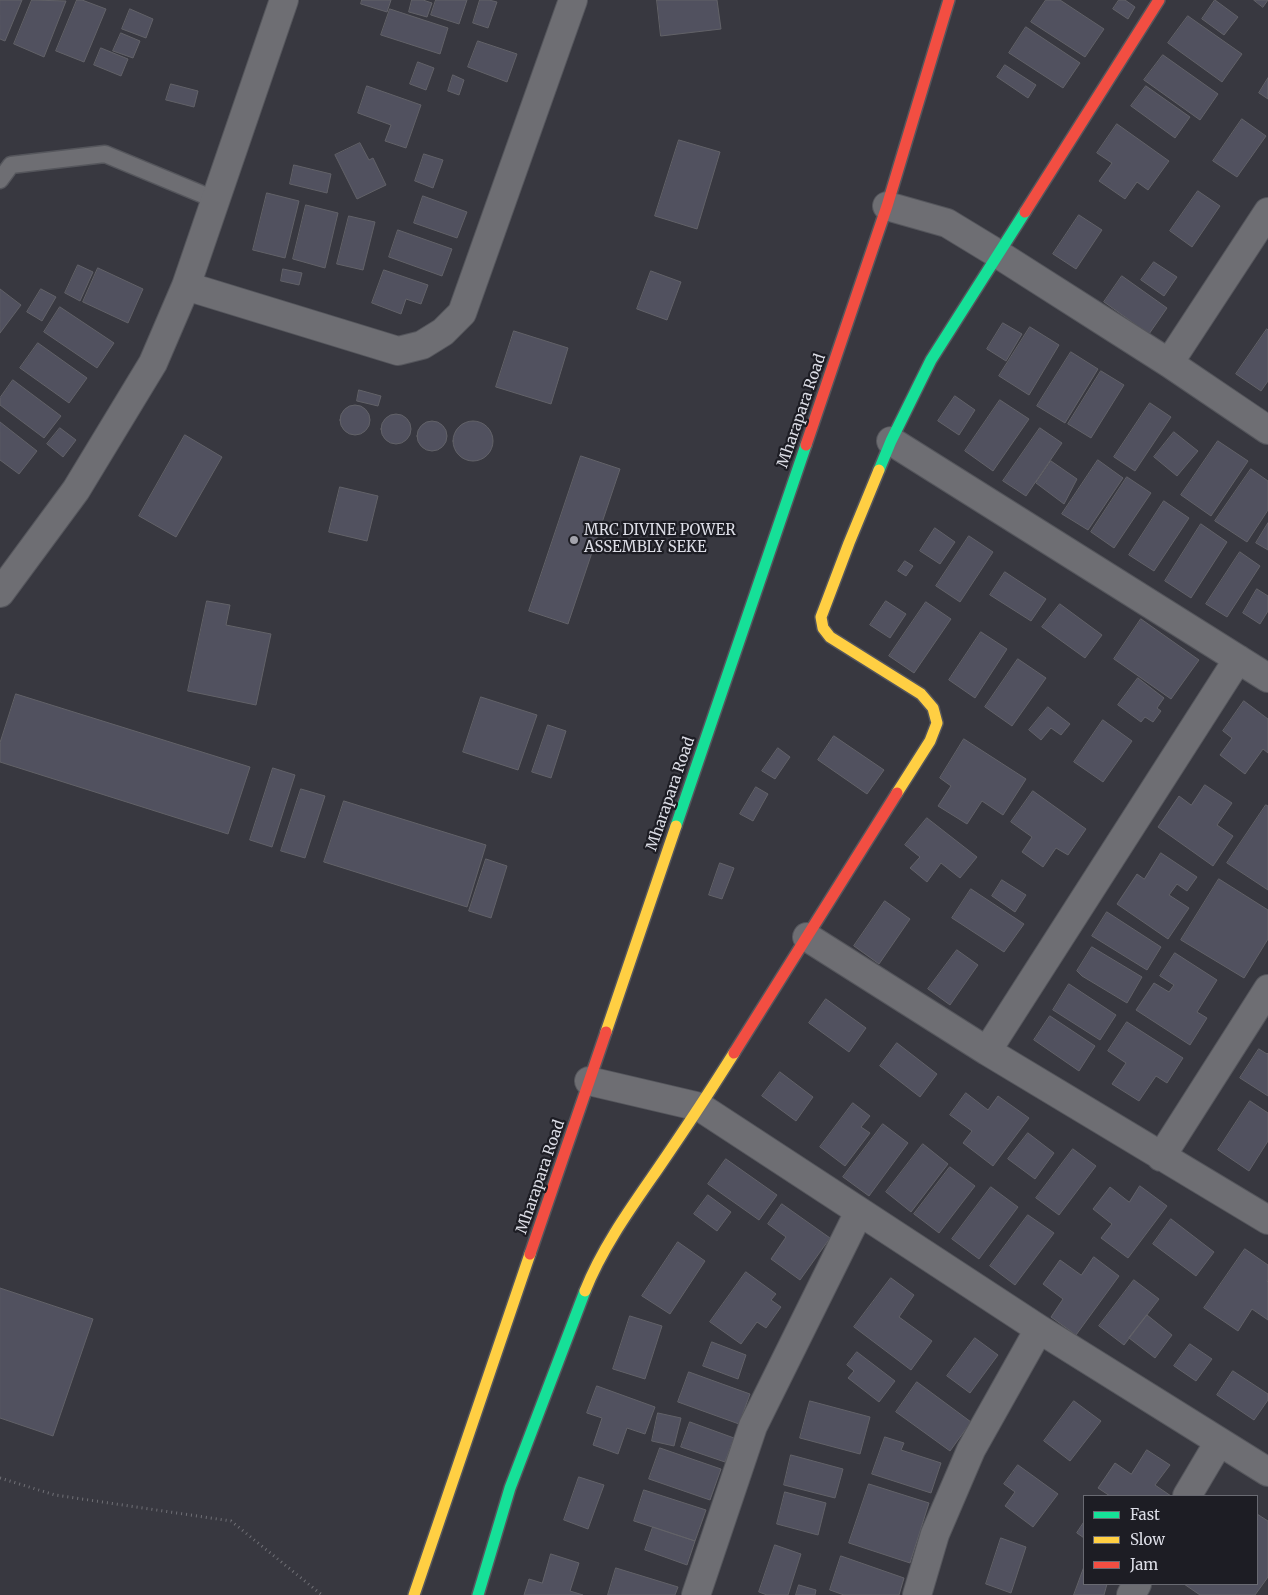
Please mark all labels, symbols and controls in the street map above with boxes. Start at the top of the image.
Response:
street label: Mharapara Road [774,352,830,470]
place label: MRC DIVINE POWER ASSEMBLY SEKE [584,522,736,557]
marker: MRC DIVINE POWER ASSEMBLY SEKE [568,534,580,546]
street label: Mharapara Road [643,735,699,853]
street label: Mharapara Road [513,1118,569,1236]
legend [1083,1495,1258,1585]
text: Fast [1130,1505,1160,1524]
text: Slow [1130,1530,1165,1549]
text: Jam [1130,1555,1158,1574]

